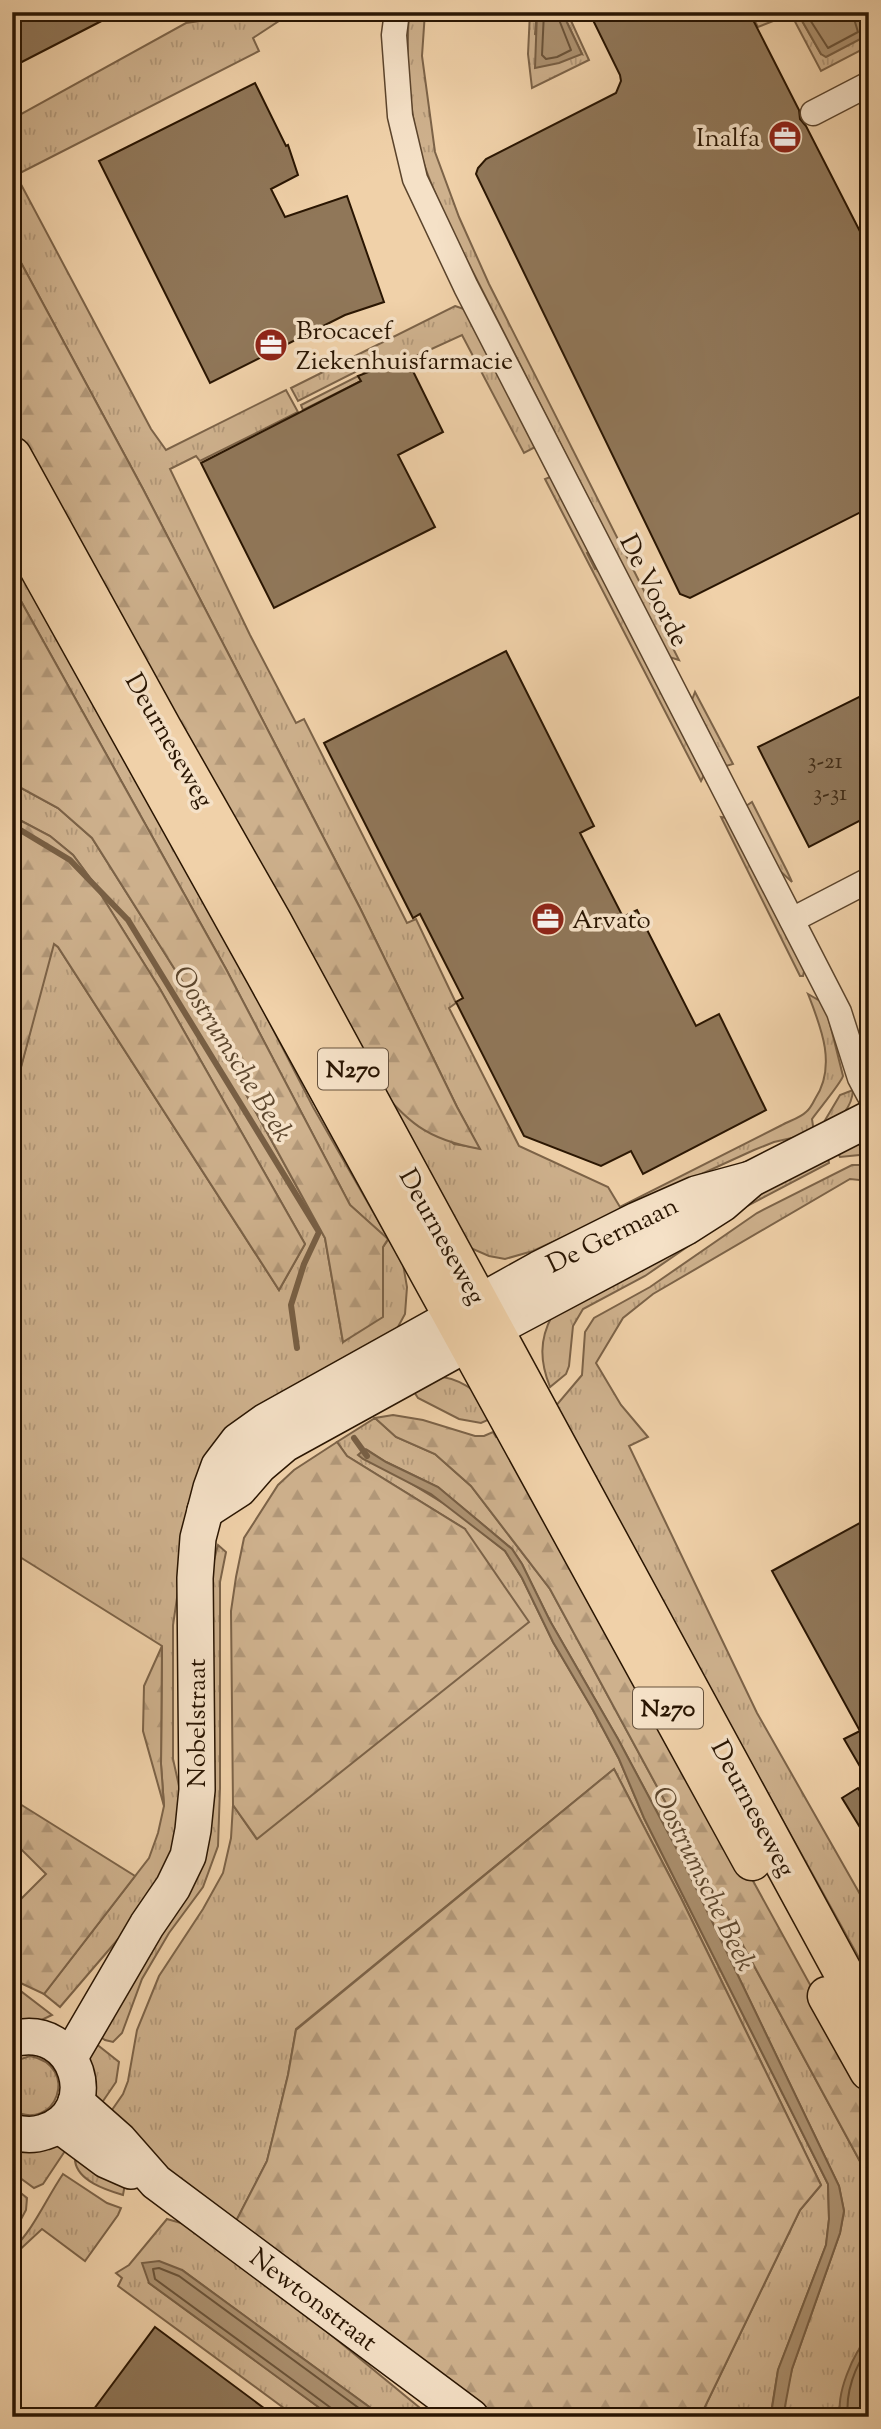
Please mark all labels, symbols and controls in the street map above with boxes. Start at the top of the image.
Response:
office icon: Inalfa [766,118,804,156]
place label: Inalfa [696,121,760,158]
place label: Brocacef Ziekenhuisfarmacie [296,314,513,381]
office icon: Brocacef Ziekenhuisfarmacie [252,326,290,364]
street label: De Voorde [609,529,697,654]
street label: Deurneseweg [114,667,221,815]
house number: 3-21 [807,746,843,779]
house number: 3-31 [813,778,847,811]
office icon: Arvato [529,900,567,938]
place label: Arvato [572,903,651,940]
water label: Oostrumsche Beek [161,959,302,1151]
road number: N270 [318,1049,388,1090]
street label: Deurneseweg [388,1163,493,1312]
street label: De Germaan [541,1188,685,1284]
street label: Nobelstraat [180,1658,217,1788]
road number: N270 [633,1688,703,1728]
street label: Deurneseweg [700,1734,803,1884]
water label: Oostrumsche Beek [640,1780,765,1979]
street label: Newtonstraat [241,2241,384,2361]

